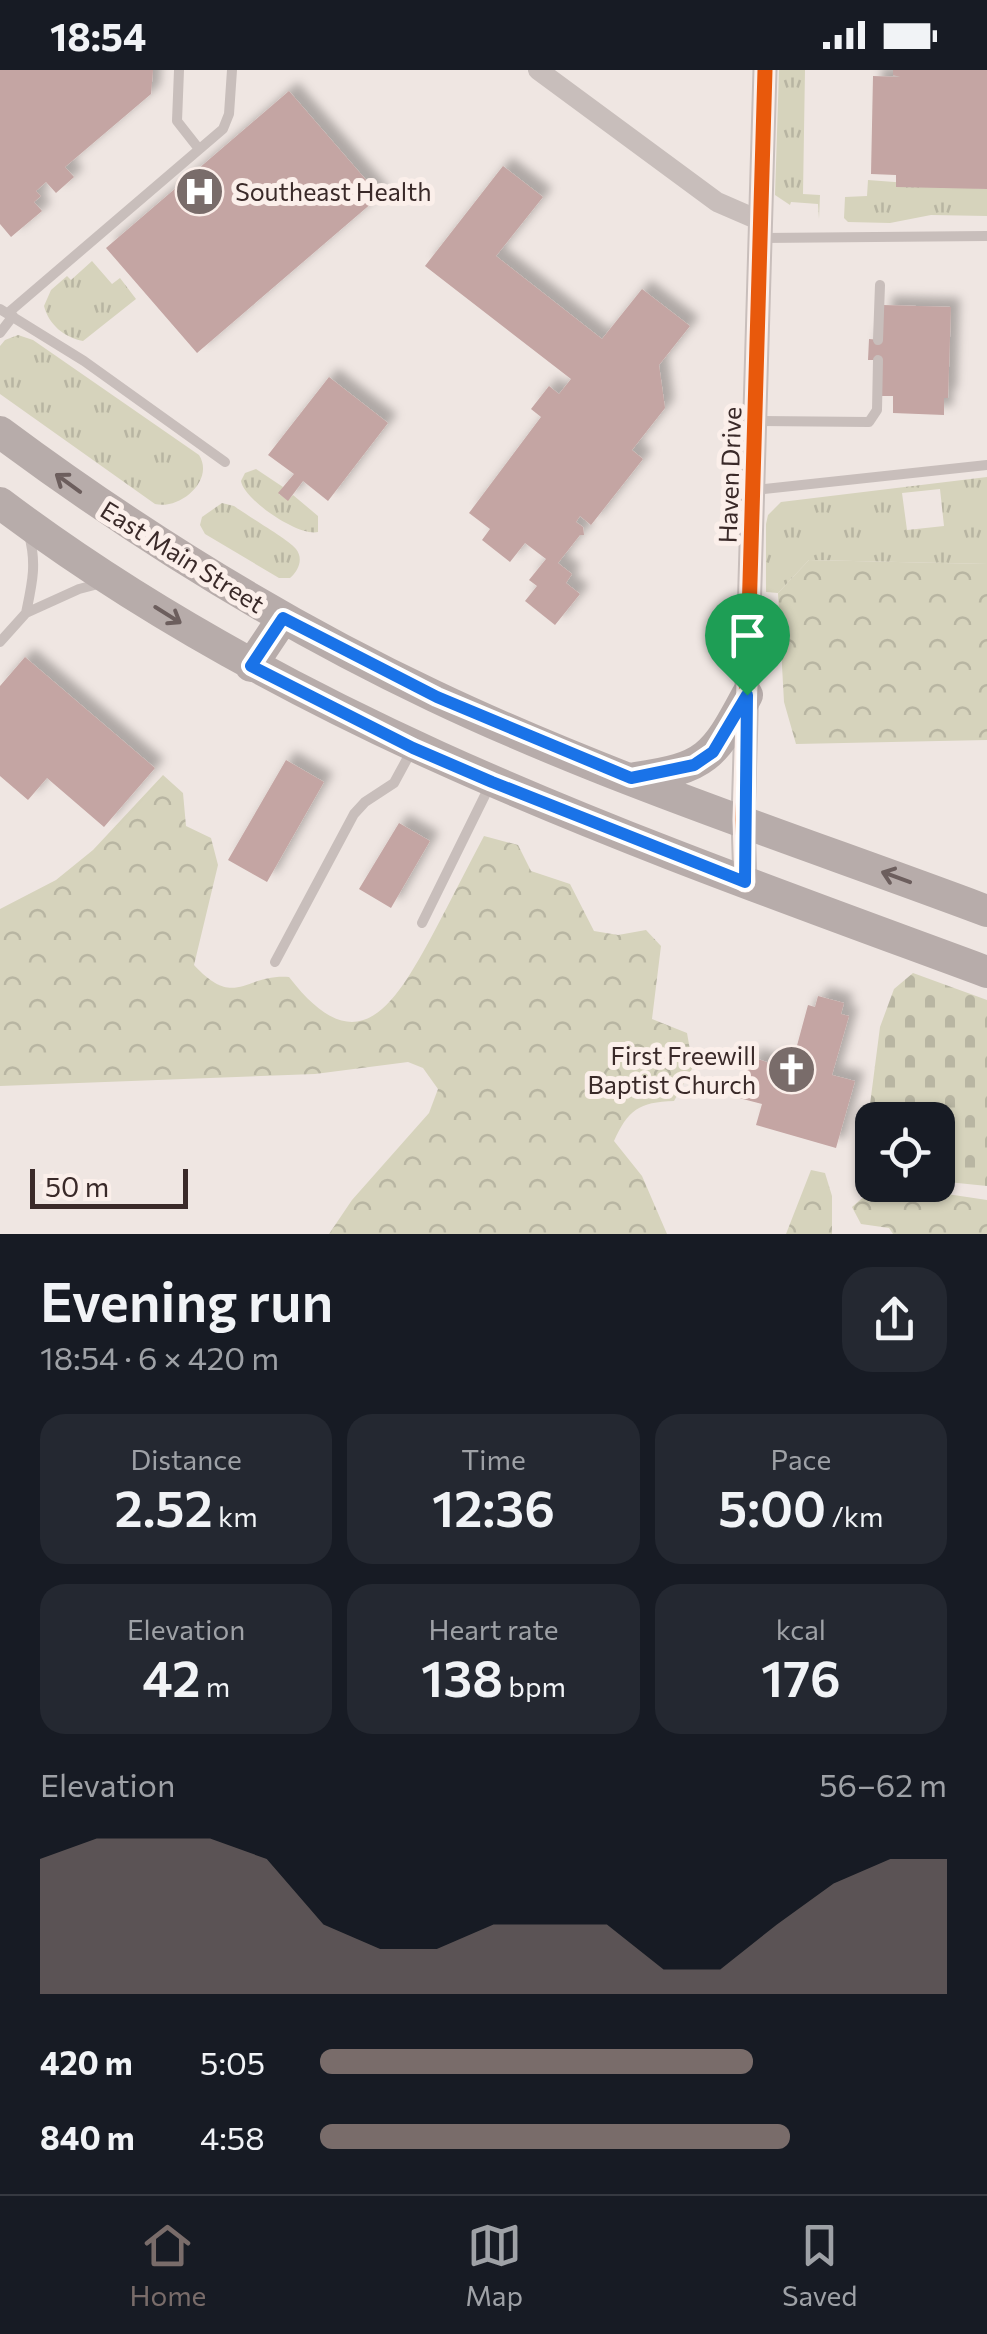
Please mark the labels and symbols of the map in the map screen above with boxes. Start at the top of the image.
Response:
hospital icon: Southeast Health [174,165,226,217]
place label: Southeast Health [235,176,432,206]
street label: Haven Drive [712,406,746,544]
one-way arrow [55,472,82,493]
street label: East Main Street [96,494,270,618]
pin [705,593,790,696]
one-way arrow [153,605,182,626]
one-way arrow [881,867,912,885]
place label: First Freewill Baptist Church [588,1040,756,1099]
church icon: First Freewill Baptist Church [765,1043,817,1095]
scale bar [30,1164,188,1208]

